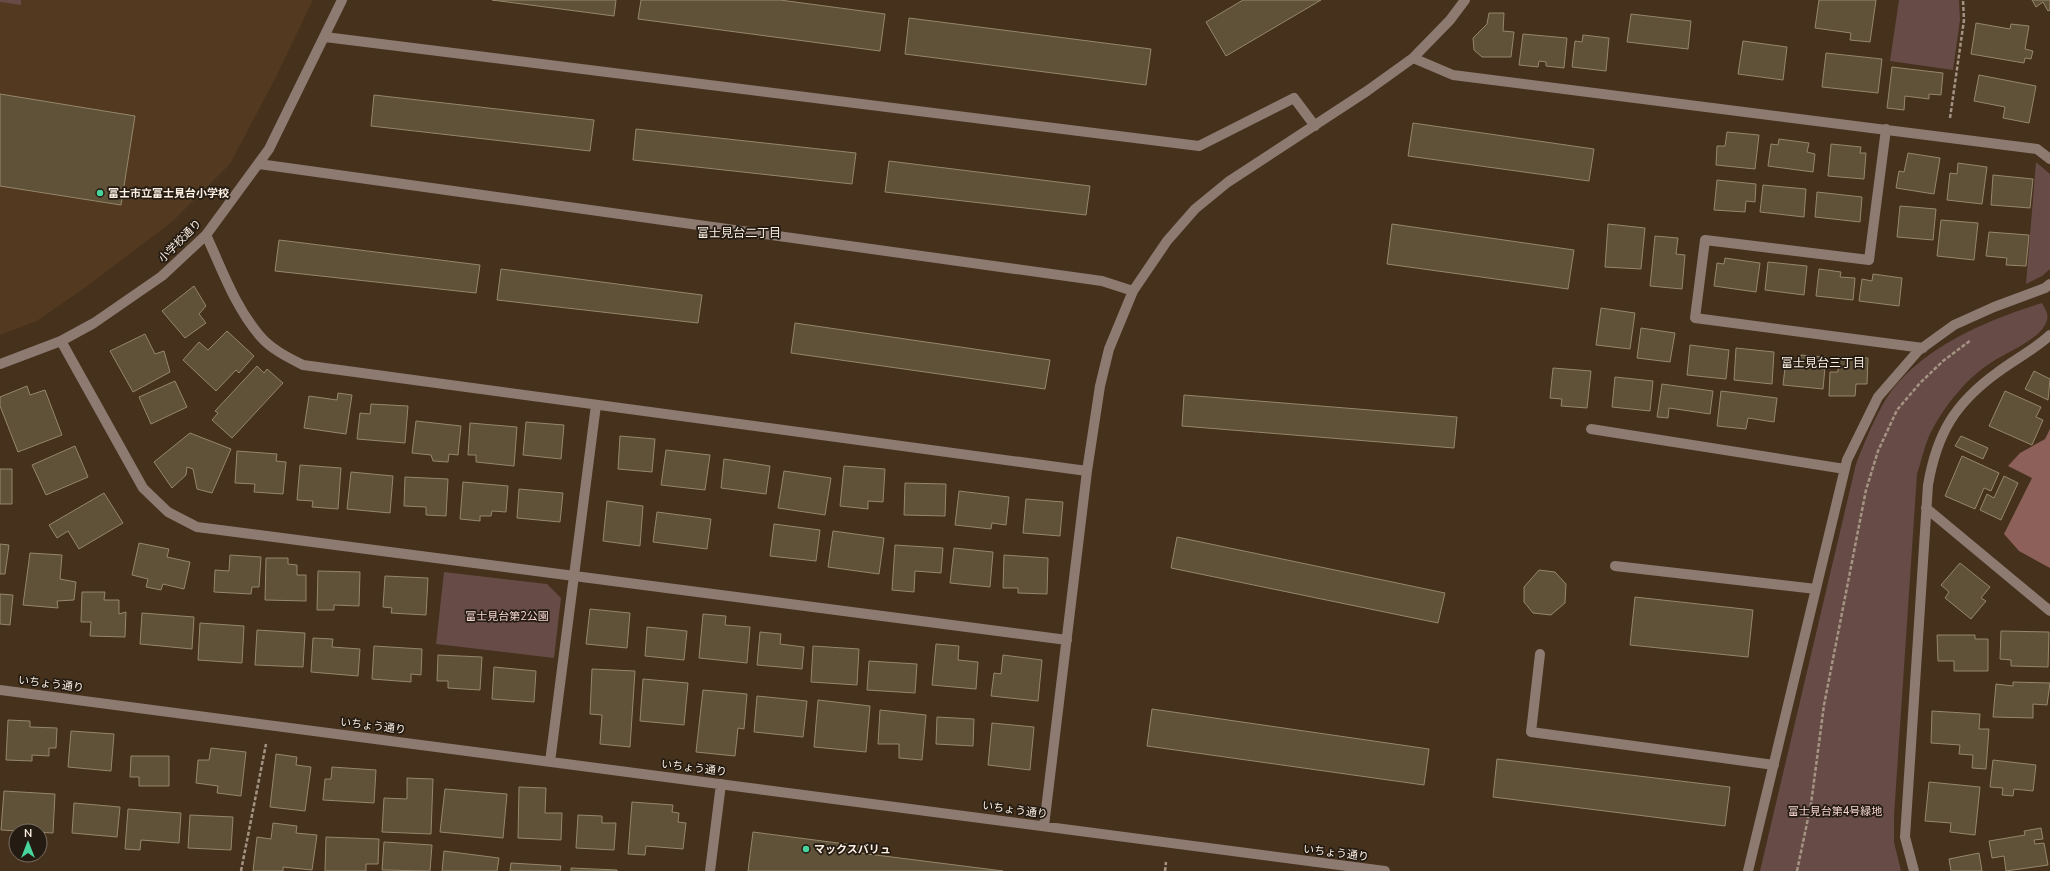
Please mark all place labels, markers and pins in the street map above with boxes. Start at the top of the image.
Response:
place label: 富士市立富士見台小学校 [108,186,229,201]
marker: 富士市立富士見台小学校 [95,188,105,198]
place label: マックスバリュ [814,842,891,857]
marker: マックスバリュ [801,844,811,854]

